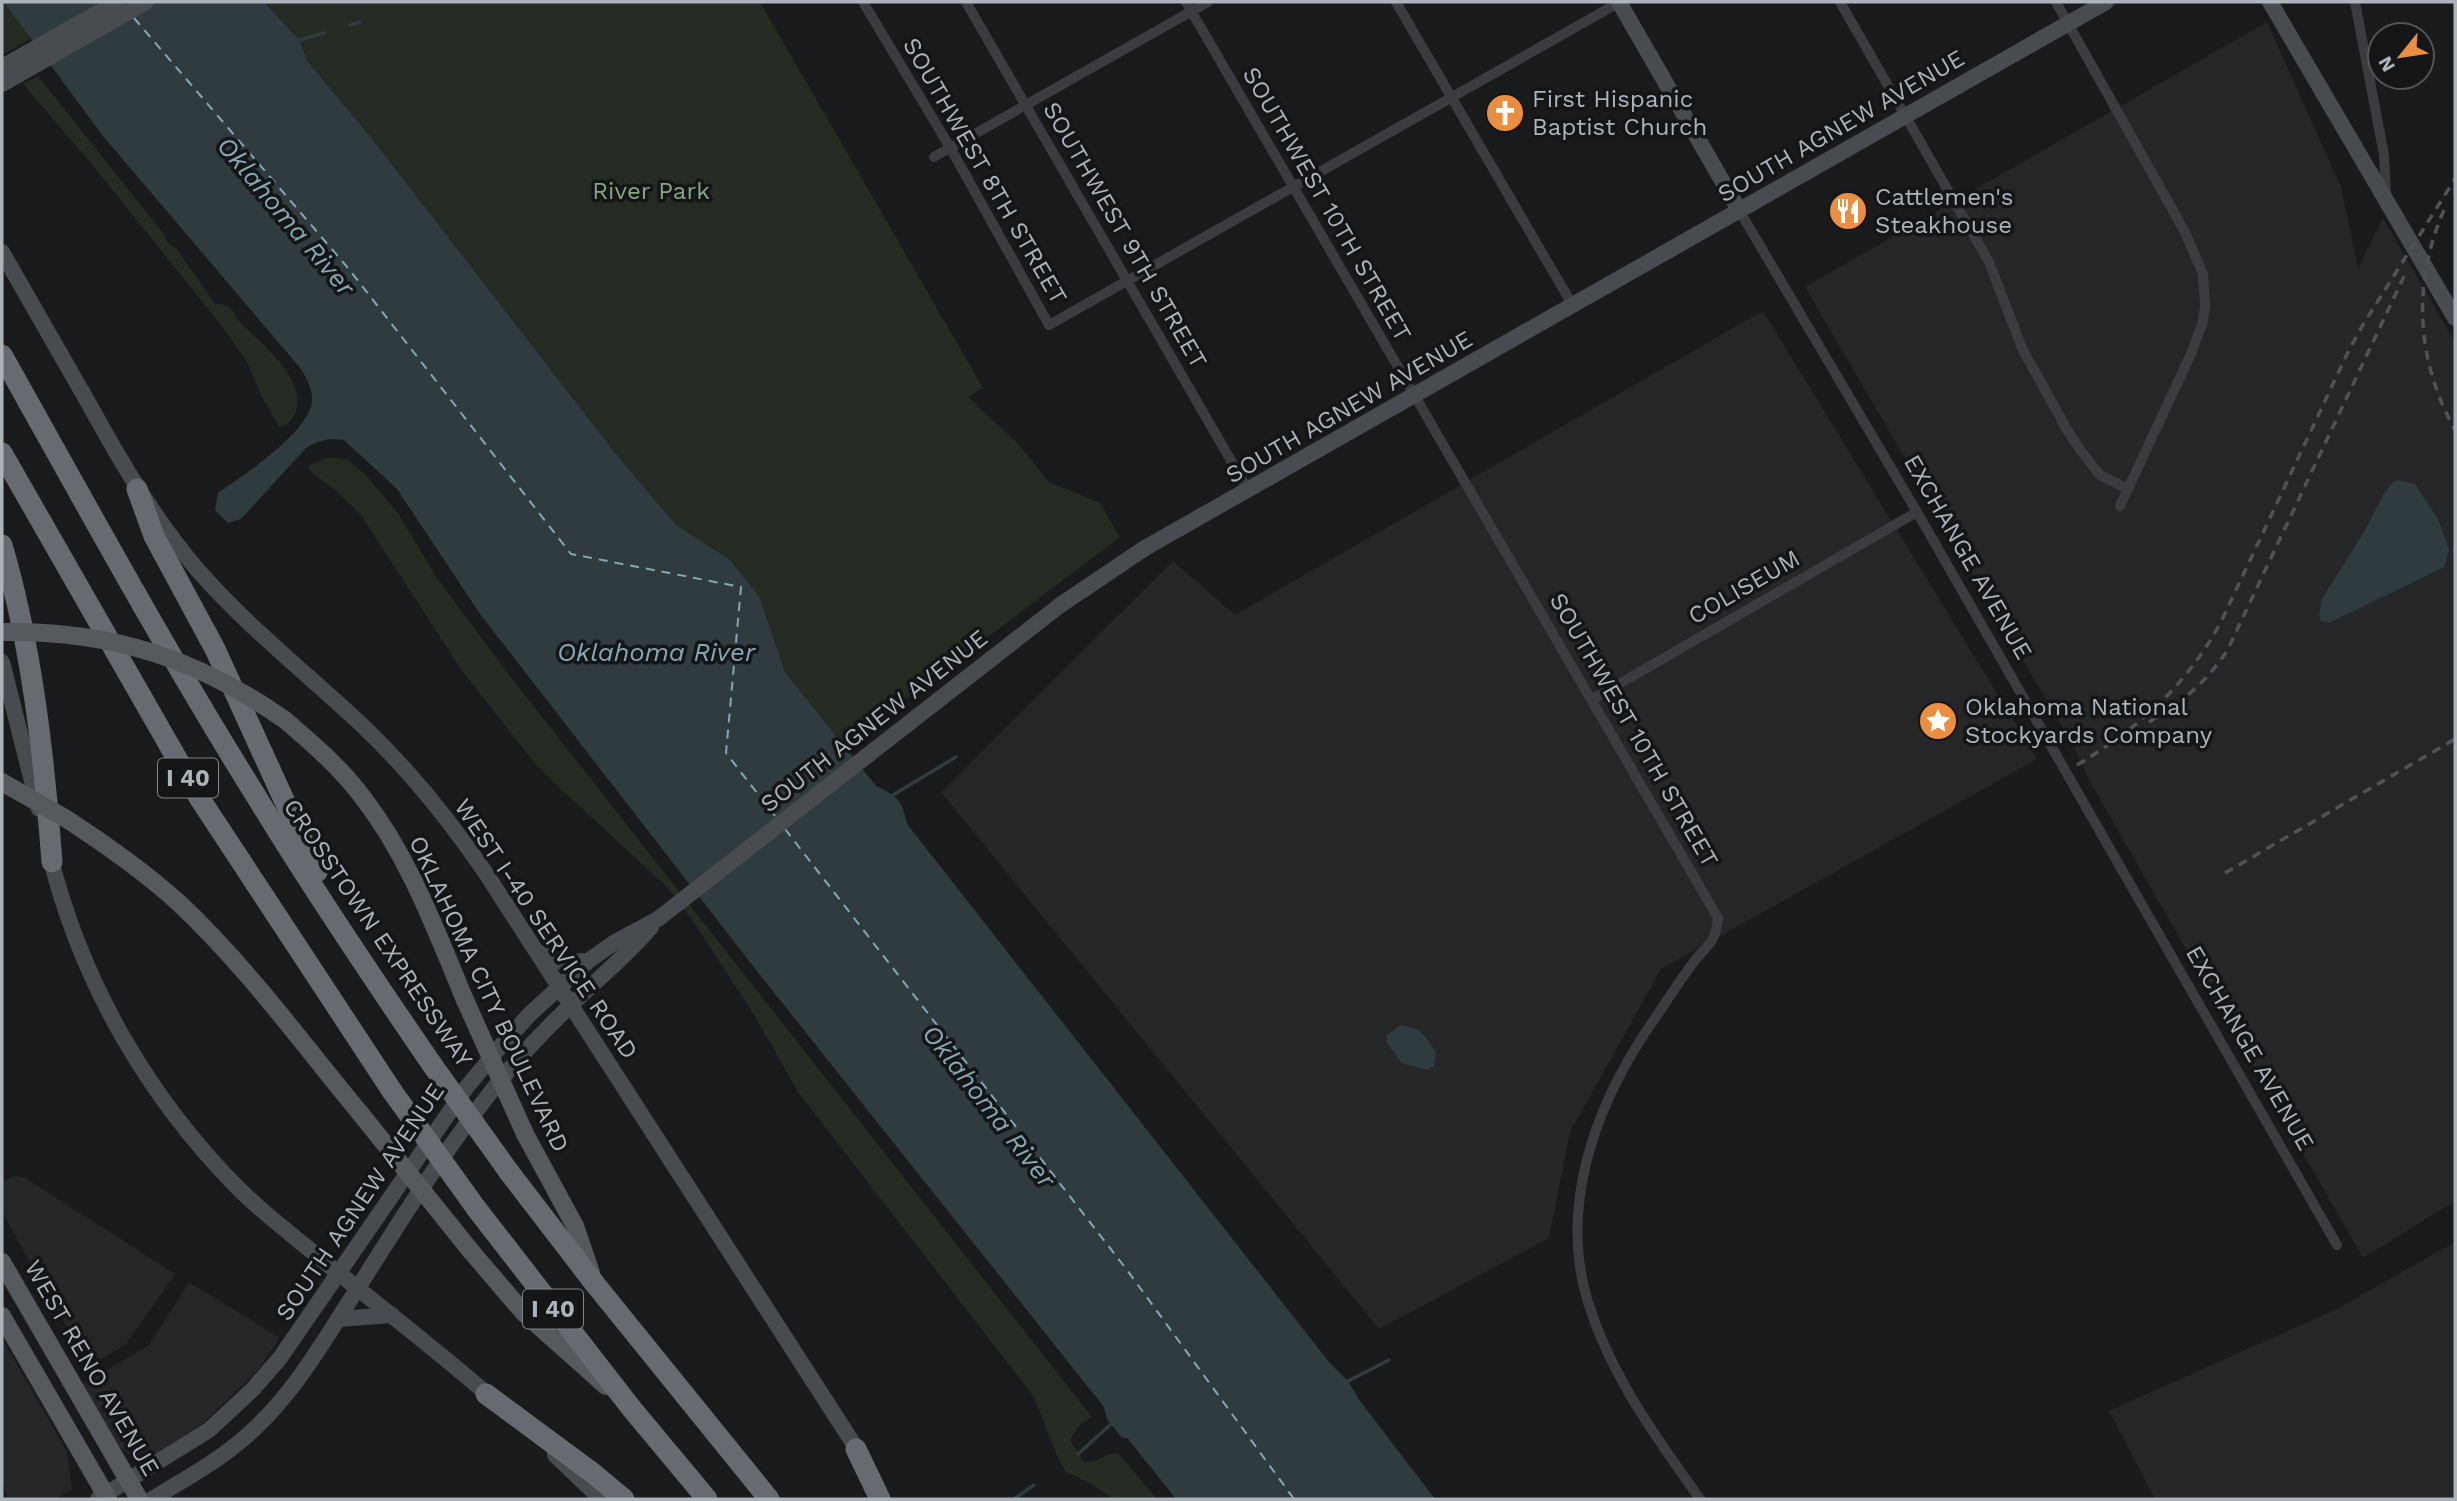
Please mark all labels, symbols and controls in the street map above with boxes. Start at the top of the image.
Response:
north arrow [2366,21,2436,91]
street label: SOUTHWEST 8TH STREET [897,33,1073,309]
street label: SOUTH AGNEW AVENUE [1713,44,1969,208]
text: N [2373,52,2400,76]
street label: SOUTHWEST 10TH STREET [1237,62,1417,346]
place label: First Hispanic Baptist Church [1532,85,1707,141]
church icon: First Hispanic Baptist Church [1484,92,1526,134]
street label: SOUTHWEST 9TH STREET [1037,97,1213,373]
water label: Oklahoma River [211,130,362,302]
park label: River Park [592,177,710,205]
place label: Cattlemen's Steakhouse [1875,183,2013,239]
restaurant icon: Cattlemen's Steakhouse [1827,190,1869,232]
street label: SOUTH AGNEW AVENUE [1221,325,1477,489]
street label: EXCHANGE AVENUE [1898,450,2038,664]
street label: COLISEUM [1683,544,1805,630]
street label: SOUTHWEST 10TH STREET [1544,588,1724,872]
street label: SOUTH AGNEW AVENUE [755,624,993,818]
water label: Oklahoma River [557,637,756,667]
place label: Oklahoma National Stockyards Company [1965,693,2213,749]
place icon: Oklahoma National Stockyards Company [1917,700,1959,742]
road number: I 40 [158,758,218,798]
street label: CROSSTOWN EXPRESSWAY [278,794,478,1073]
street label: WEST I-40 SERVICE ROAD [448,794,644,1064]
street label: OKLAHOMA CITY BOULEVARD [403,832,575,1156]
street label: EXCHANGE AVENUE [2180,941,2320,1155]
water label: Oklahoma River [916,1019,1062,1194]
street label: SOUTH AGNEW AVENUE [270,1078,450,1326]
street label: WEST RENO AVENUE [19,1255,165,1481]
road number: I 40 [523,1290,583,1328]

